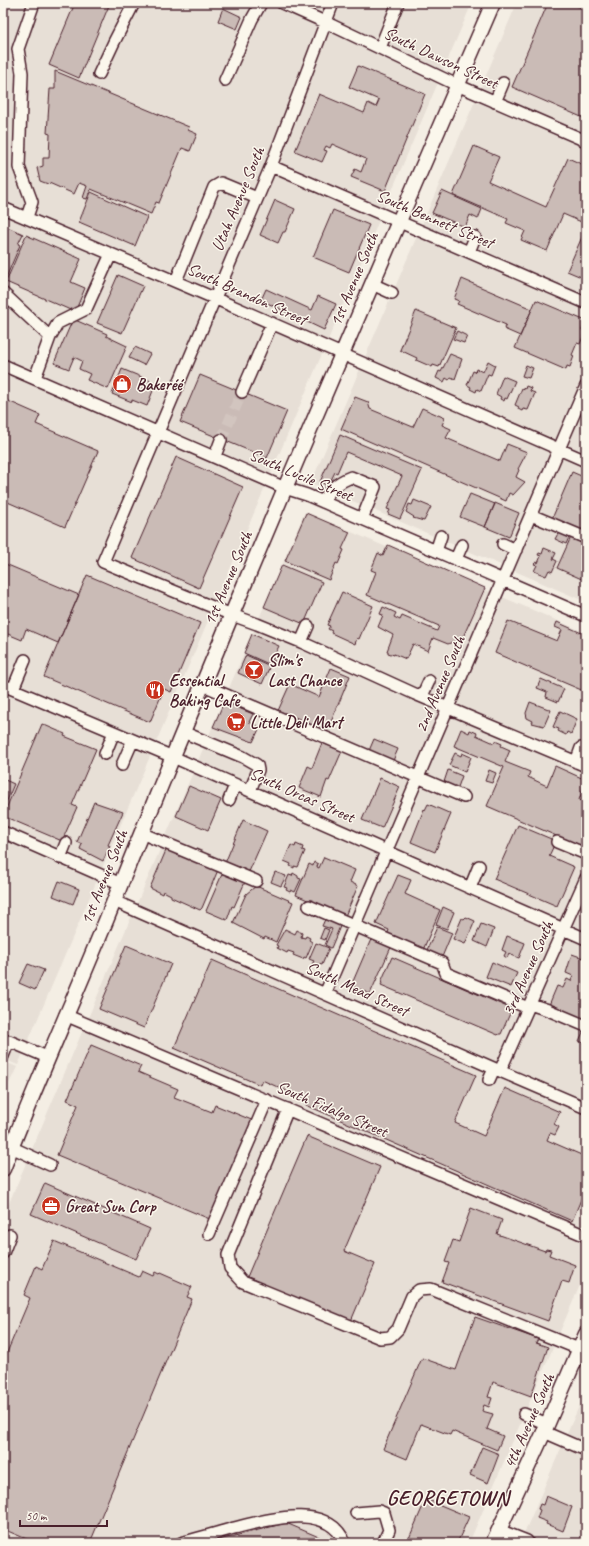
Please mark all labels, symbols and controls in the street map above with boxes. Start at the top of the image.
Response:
street label: South Dawson Street [381,22,504,95]
street label: Utah Avenue South [207,143,270,254]
street label: South Bennett Street [373,185,499,254]
street label: 1st Avenue South [325,228,384,329]
street label: South Brandon Street [184,258,312,331]
shop icon: Bakeréé [111,373,133,395]
place label: Bakeréé [136,374,184,395]
street label: South Lucile Street [246,444,358,507]
street label: 1st Avenue South [199,527,258,628]
street label: 2nd Avenue South [410,631,470,736]
place label: Slim's Last Chance [268,650,343,691]
bar icon: Slim's Last Chance [243,659,265,681]
place label: Essential Baking Cafe [169,670,242,711]
restaurant icon: Essential Baking Cafe [144,679,166,701]
supermarket icon: Little Deli Mart [225,711,247,733]
place label: Little Deli Mart [250,712,344,733]
street label: South Orcas Street [246,763,360,828]
street label: 1st Avenue South [75,825,133,927]
street label: 3rd Avenue South [498,916,559,1019]
street label: South Mead Street [302,957,414,1022]
street label: South Fidalgo Street [273,1076,393,1143]
office icon: Great Sun Corp [40,1195,62,1217]
place label: Great Sun Corp [65,1196,157,1217]
street label: 4th Avenue South [499,1369,560,1472]
district label: GEORGETOWN [387,1485,512,1511]
scale bar [20,1502,107,1528]
text: 50 m [26,1508,48,1524]

